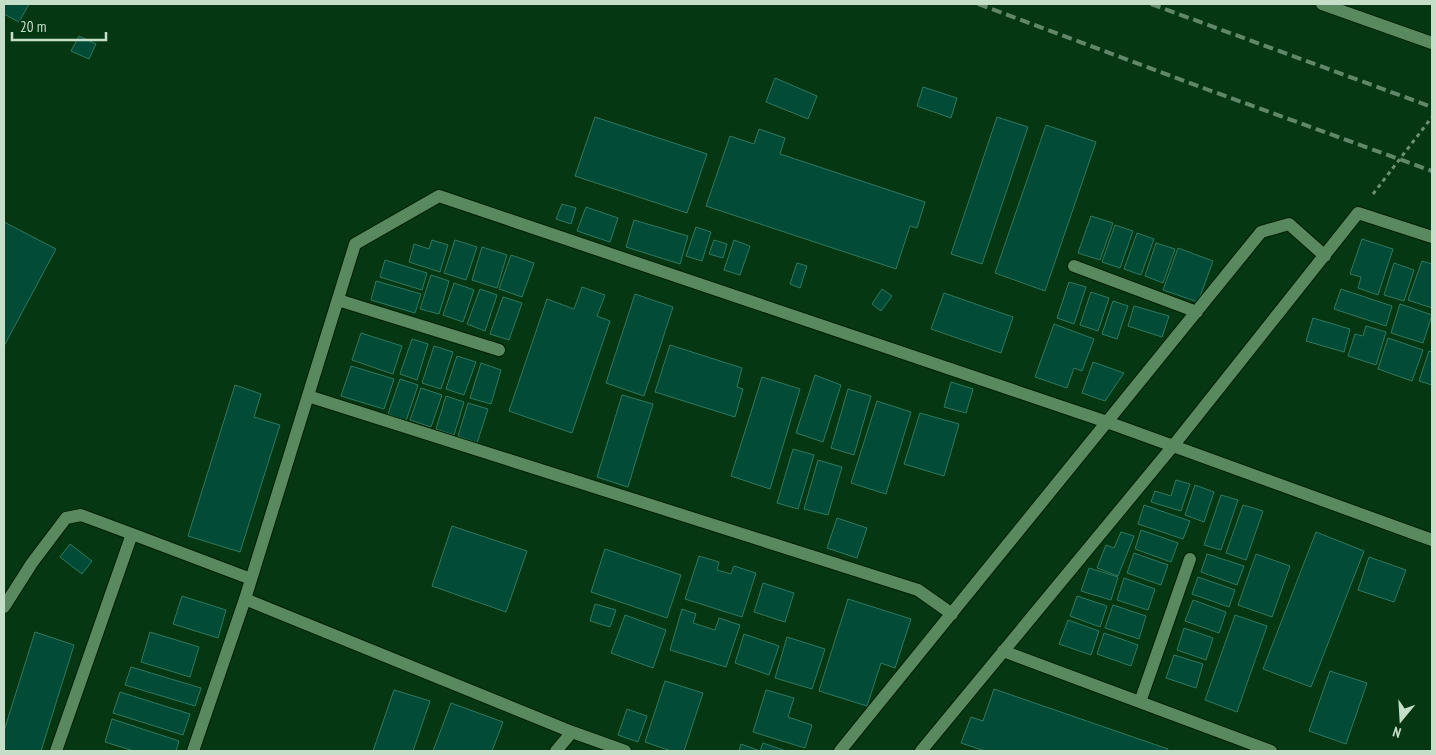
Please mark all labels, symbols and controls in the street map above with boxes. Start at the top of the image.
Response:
scale bar [12,10,106,42]
text: 20 m [20,17,46,36]
north arrow [1376,695,1426,745]
text: N [1391,723,1403,742]

